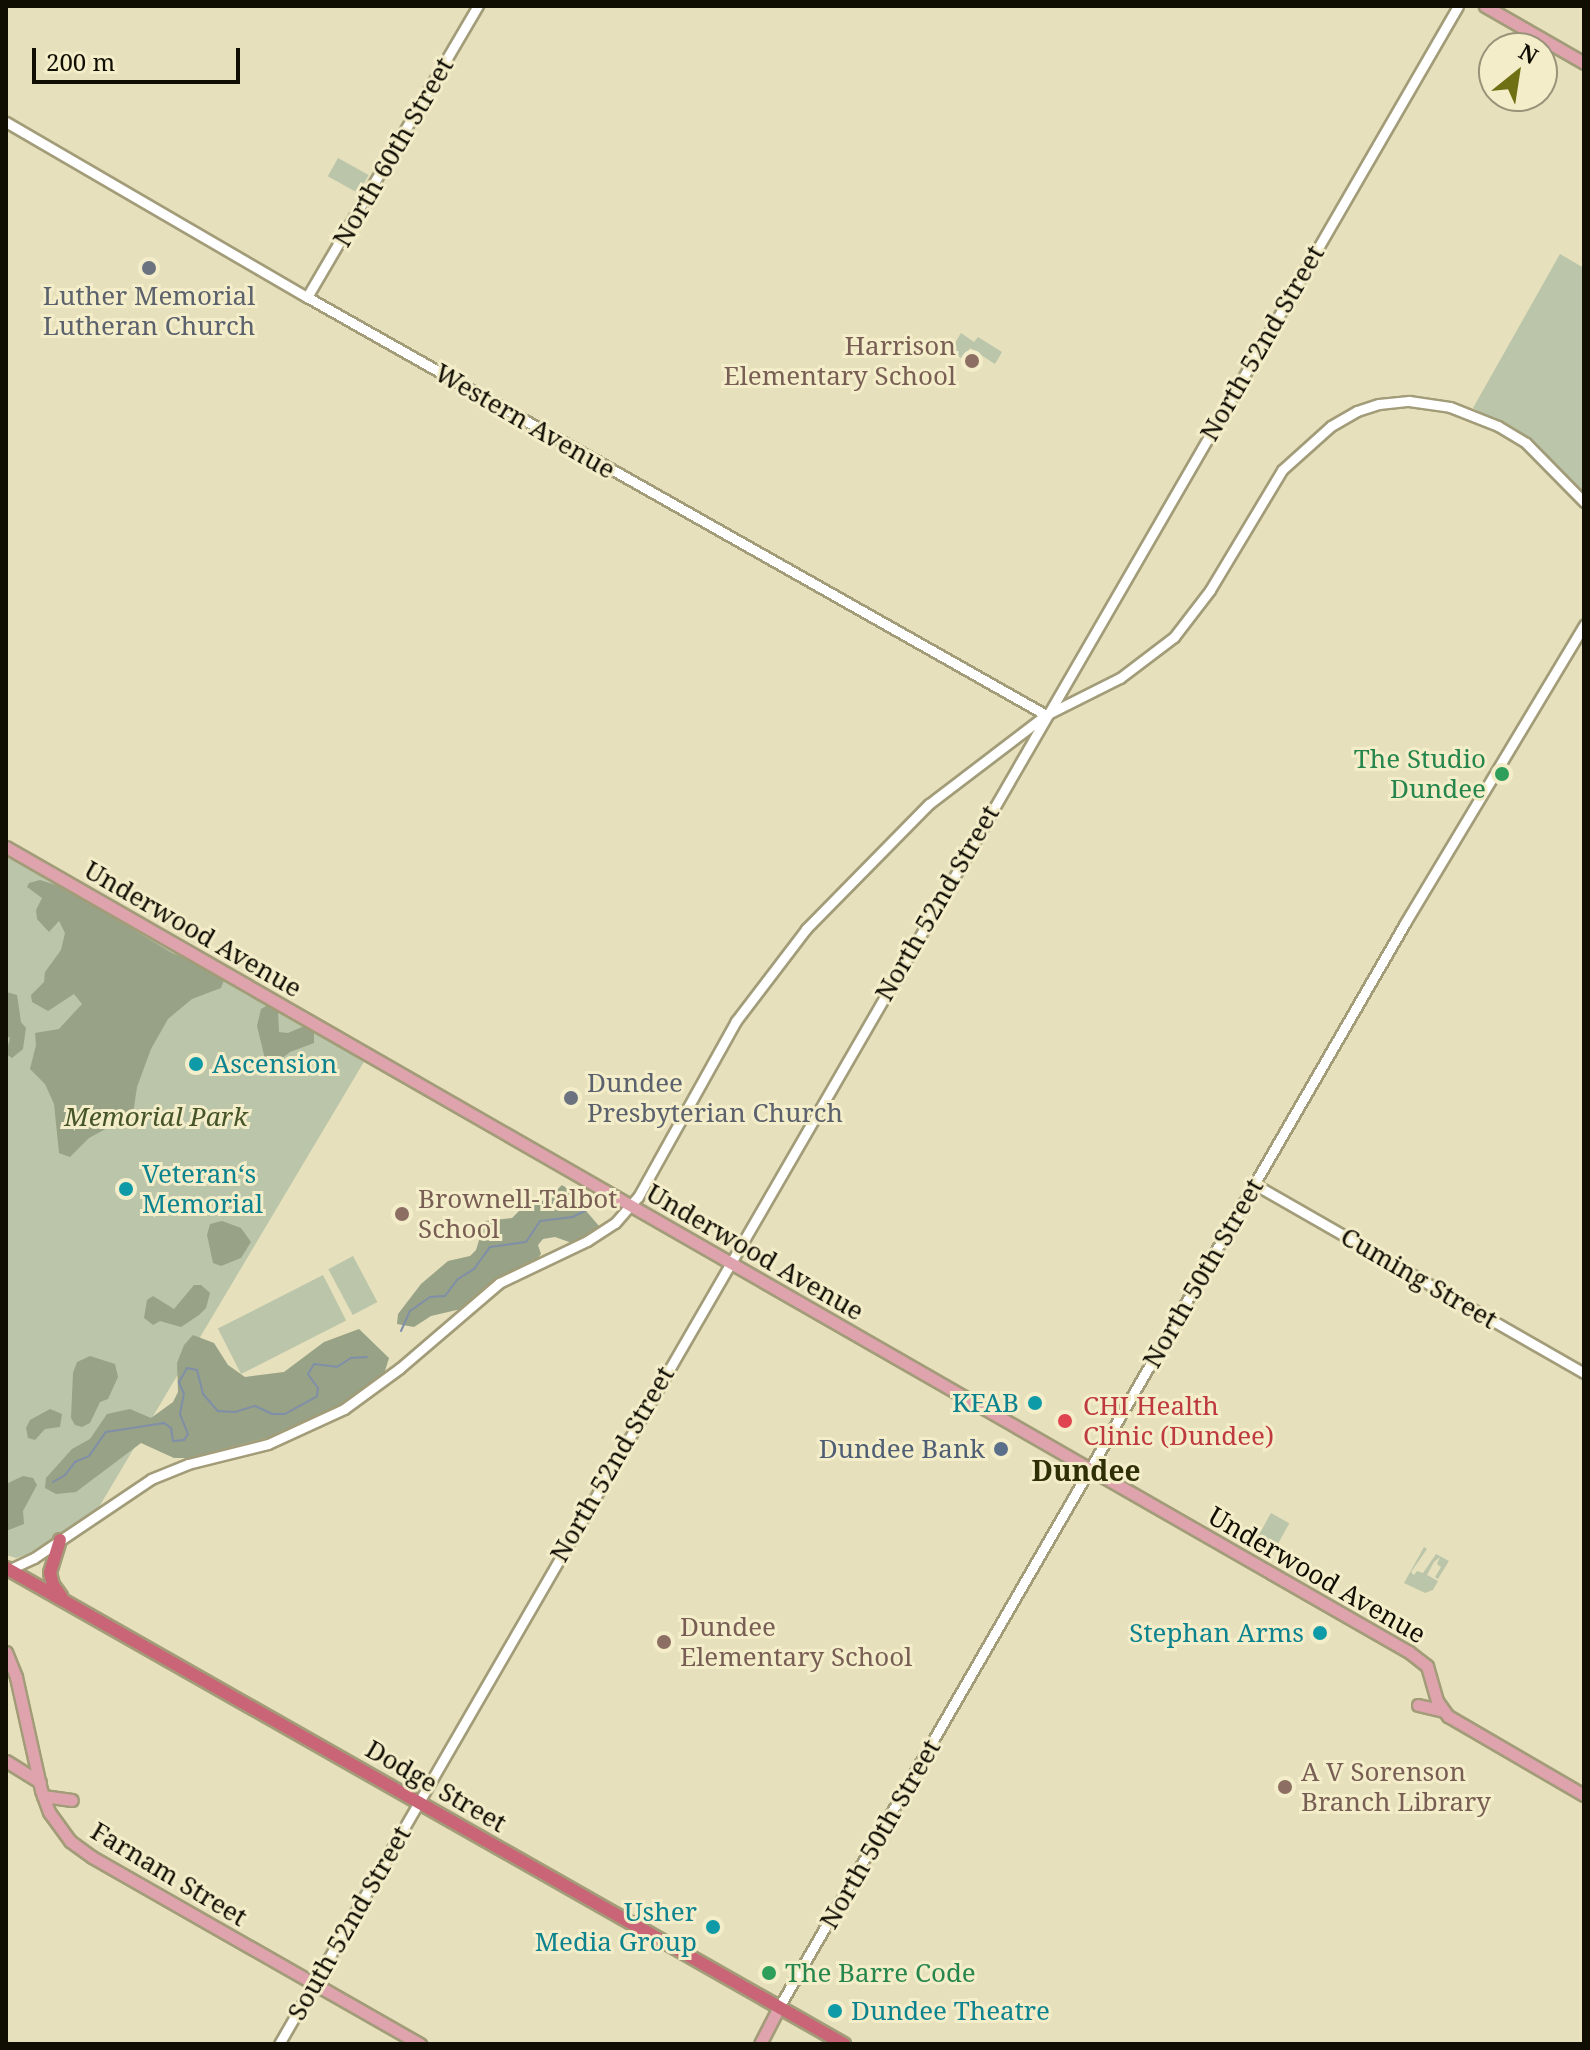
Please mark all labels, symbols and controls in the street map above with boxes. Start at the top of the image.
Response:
scale bar [36,32,244,82]
north arrow [1478,32,1558,112]
text: N [1514,36,1544,70]
text: 200 m [46,45,115,78]
street label: North 60th Street [326,52,460,252]
street label: North 52nd Street [1193,240,1331,446]
marker: Luther Memorial Lutheran Church [140,259,158,277]
place label: Luther Memorial Lutheran Church [43,280,255,342]
place label: Harrison Elementary School [724,330,956,392]
marker: Harrison Elementary School [963,352,981,370]
street label: Western Avenue [429,357,621,485]
place label: The Studio Dundee [1354,743,1486,804]
marker: The Studio Dundee [1493,765,1511,783]
street label: North 52nd Street [868,800,1006,1006]
street label: Underwood Avenue [79,854,307,1004]
place label: Ascension [212,1048,337,1080]
marker: Ascension [187,1055,205,1073]
place label: Dundee Presbyterian Church [587,1067,843,1128]
marker: Dundee Presbyterian Church [562,1089,580,1107]
park label: Memorial Park [64,1101,248,1133]
place label: Veteranʻs Memorial [142,1158,263,1220]
street label: North 50th Street [1136,1173,1270,1373]
street label: Underwood Avenue [641,1177,869,1327]
marker: Veteranʻs Memorial [117,1180,135,1198]
place label: Brownell-Talbot School [418,1183,617,1244]
marker: Brownell-Talbot School [393,1205,411,1223]
street label: Cuming Street [1335,1221,1503,1335]
street label: North 52nd Street [543,1361,681,1567]
place label: KFAB [952,1387,1019,1419]
place label: CHI Health Clinic (Dundee) [1083,1390,1274,1452]
marker: KFAB [1026,1394,1044,1412]
marker: CHI Health Clinic (Dundee) [1054,1410,1076,1432]
place label: Dundee Bank [819,1433,985,1465]
marker: Dundee Bank [992,1440,1010,1458]
district label: Dundee [1031,1453,1141,1487]
street label: Underwood Avenue [1203,1500,1431,1650]
place label: Dundee Elementary School [680,1611,912,1672]
place label: Stephan Arms [1129,1617,1304,1649]
marker: Stephan Arms [1311,1624,1329,1642]
marker: Dundee Elementary School [655,1633,673,1651]
street label: Dodge Street [360,1733,512,1839]
street label: North 50th Street [813,1734,947,1934]
place label: A V Sorenson Branch Library [1301,1756,1491,1818]
marker: A V Sorenson Branch Library [1276,1778,1294,1796]
street label: Farnam Street [85,1815,253,1933]
street label: South 52nd Street [281,1820,417,2026]
place label: Usher Media Group [535,1896,697,1958]
marker: Usher Media Group [704,1918,722,1936]
place label: The Barre Code [785,1957,976,1989]
marker: The Barre Code [760,1964,778,1982]
place label: Dundee Theatre [851,1995,1050,2027]
marker: Dundee Theatre [826,2002,844,2020]

